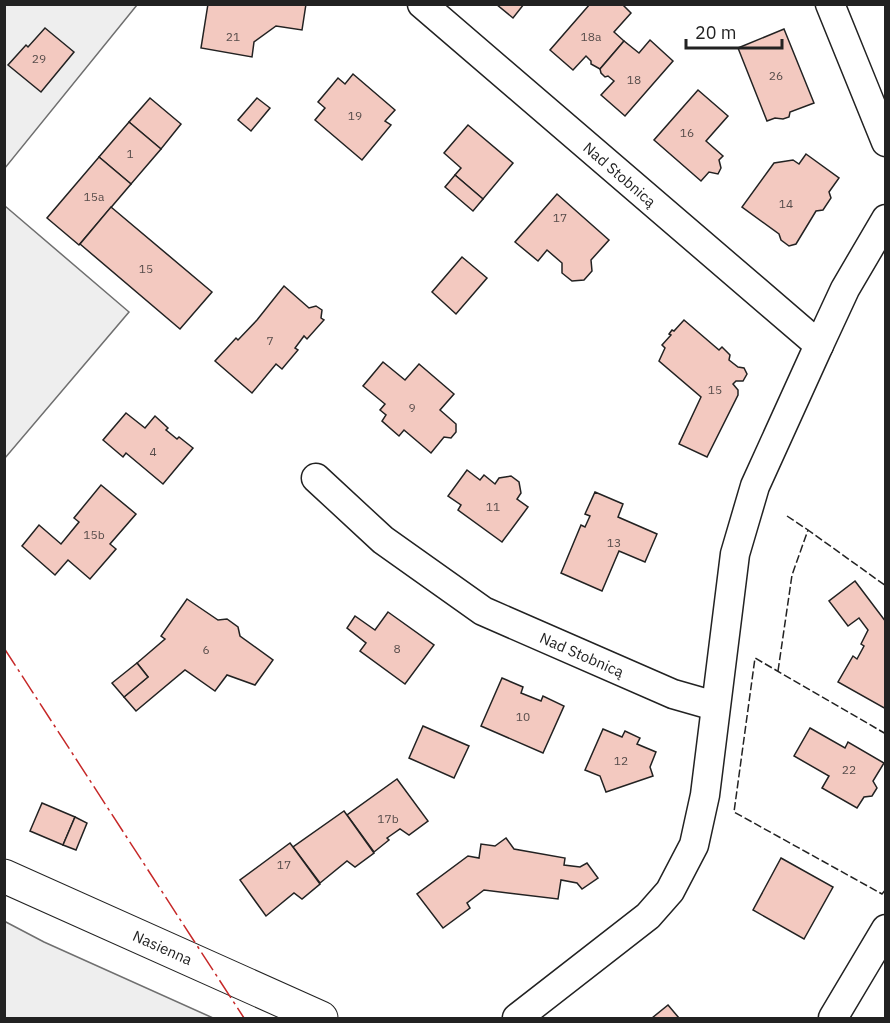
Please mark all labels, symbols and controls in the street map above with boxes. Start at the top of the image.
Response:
scale bar [686,12,782,50]
text: 20 m [695,21,737,44]
house number: 21 [226,29,240,44]
house number: 18a [581,29,602,44]
house number: 29 [32,51,46,66]
house number: 26 [769,68,783,83]
house number: 18 [627,72,641,87]
house number: 19 [348,108,362,123]
house number: 16 [680,125,694,140]
street label: Nad Stobnicą [580,138,660,211]
house number: 1 [126,146,134,161]
house number: 15a [84,189,105,204]
house number: 14 [779,196,793,211]
house number: 17 [553,210,567,225]
house number: 15 [139,261,153,276]
house number: 7 [266,333,274,348]
house number: 15 [708,382,722,397]
house number: 9 [408,400,416,415]
house number: 4 [149,444,157,459]
house number: 11 [486,499,500,514]
house number: 15b [83,527,105,542]
house number: 13 [607,535,621,550]
street label: Nad Stobnicą [537,628,627,681]
house number: 8 [393,641,401,656]
house number: 6 [202,642,210,657]
house number: 10 [516,709,530,724]
house number: 12 [614,753,628,768]
house number: 22 [842,762,856,777]
house number: 17b [377,811,399,826]
house number: 17 [277,857,291,872]
street label: Nasienna [130,926,195,969]

